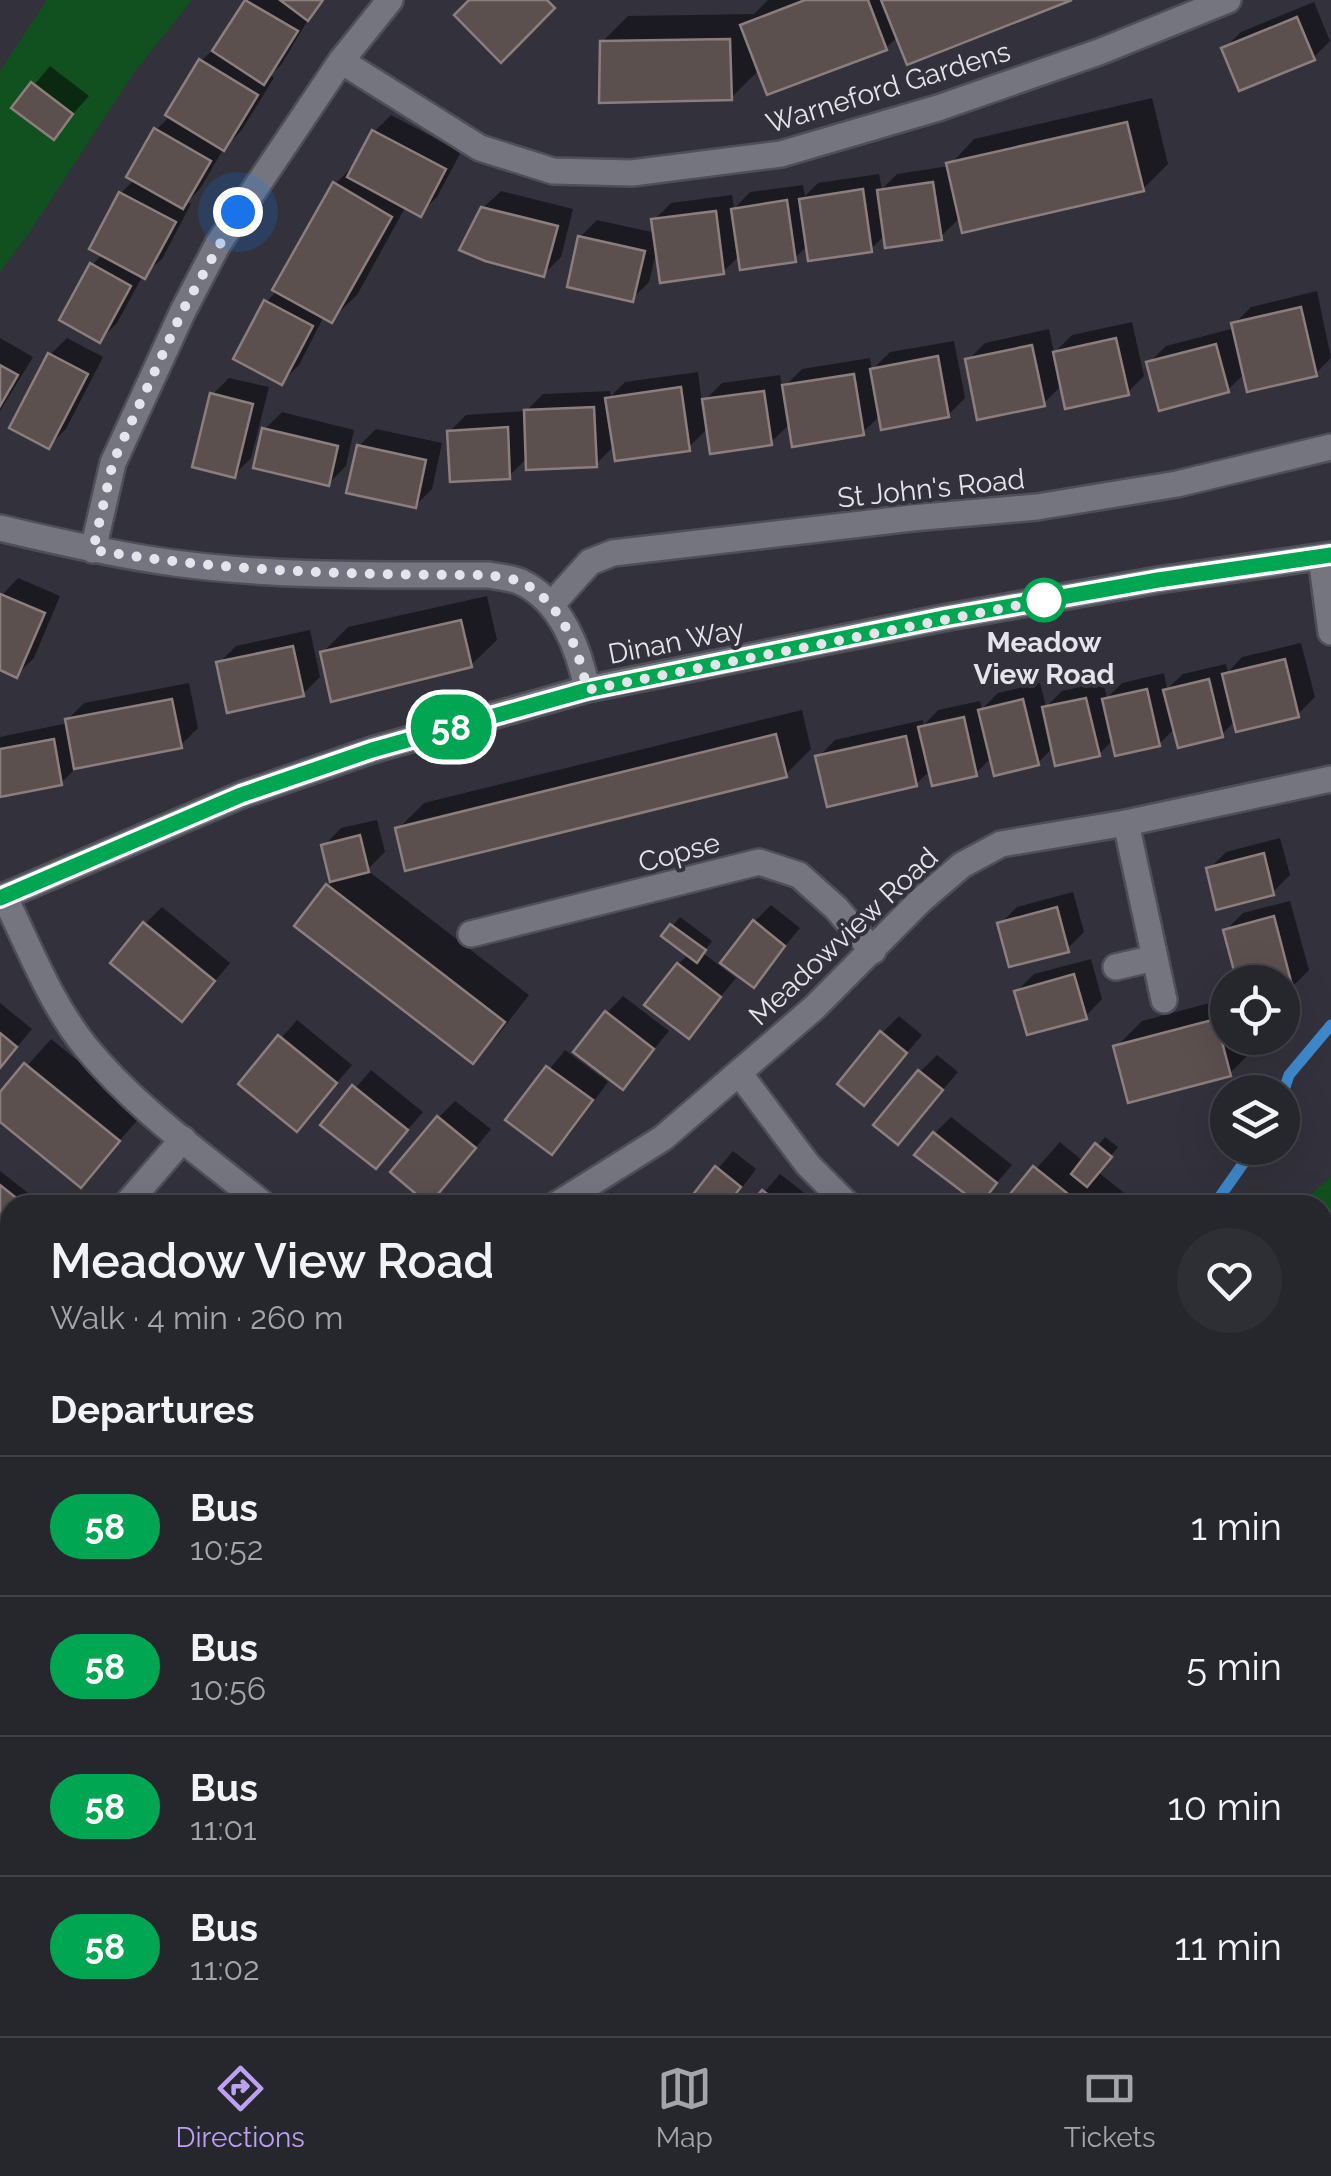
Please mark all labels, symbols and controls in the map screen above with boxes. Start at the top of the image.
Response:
street label: Warneford Gardens [762,35,1014,140]
your location [213,187,263,237]
street label: St John's Road [836,462,1026,515]
marker: Meadow View Road [1023,579,1065,621]
street label: Dinan Way [605,612,747,671]
place label: Meadow View Road [973,626,1115,691]
line badge: 58 [406,694,496,760]
text: 58 [431,707,471,748]
street label: Copse [635,826,724,879]
street label: Meadowview Road [742,841,944,1032]
map controls [1210,965,1300,1165]
button: locate [1210,965,1300,1055]
button: layers [1210,1075,1300,1165]
button: heart [1177,1228,1282,1333]
text: Meadow View Road [50,1233,494,1289]
text: Walk · 4 min · 260 m [50,1299,343,1336]
text: Departures [50,1387,255,1432]
text: Bus [190,1485,258,1530]
text: 1 min [1191,1504,1282,1549]
text: 58 [85,1506,125,1547]
text: 10:52 [190,1530,263,1567]
text: Bus [190,1625,258,1670]
text: 5 min [1186,1644,1282,1689]
text: 58 [85,1646,125,1687]
text: 10:56 [190,1670,266,1707]
text: Bus [190,1765,258,1810]
text: 10 min [1167,1784,1282,1829]
text: 58 [85,1786,125,1827]
text: 11:01 [190,1810,257,1847]
text: Bus [190,1905,258,1950]
text: 11 min [1174,1924,1282,1969]
text: 58 [85,1926,125,1967]
text: 11:02 [190,1950,260,1987]
tab: Directions [175,2061,305,2154]
tab: Map [656,2061,713,2154]
tab: Tickets [1064,2061,1156,2154]

